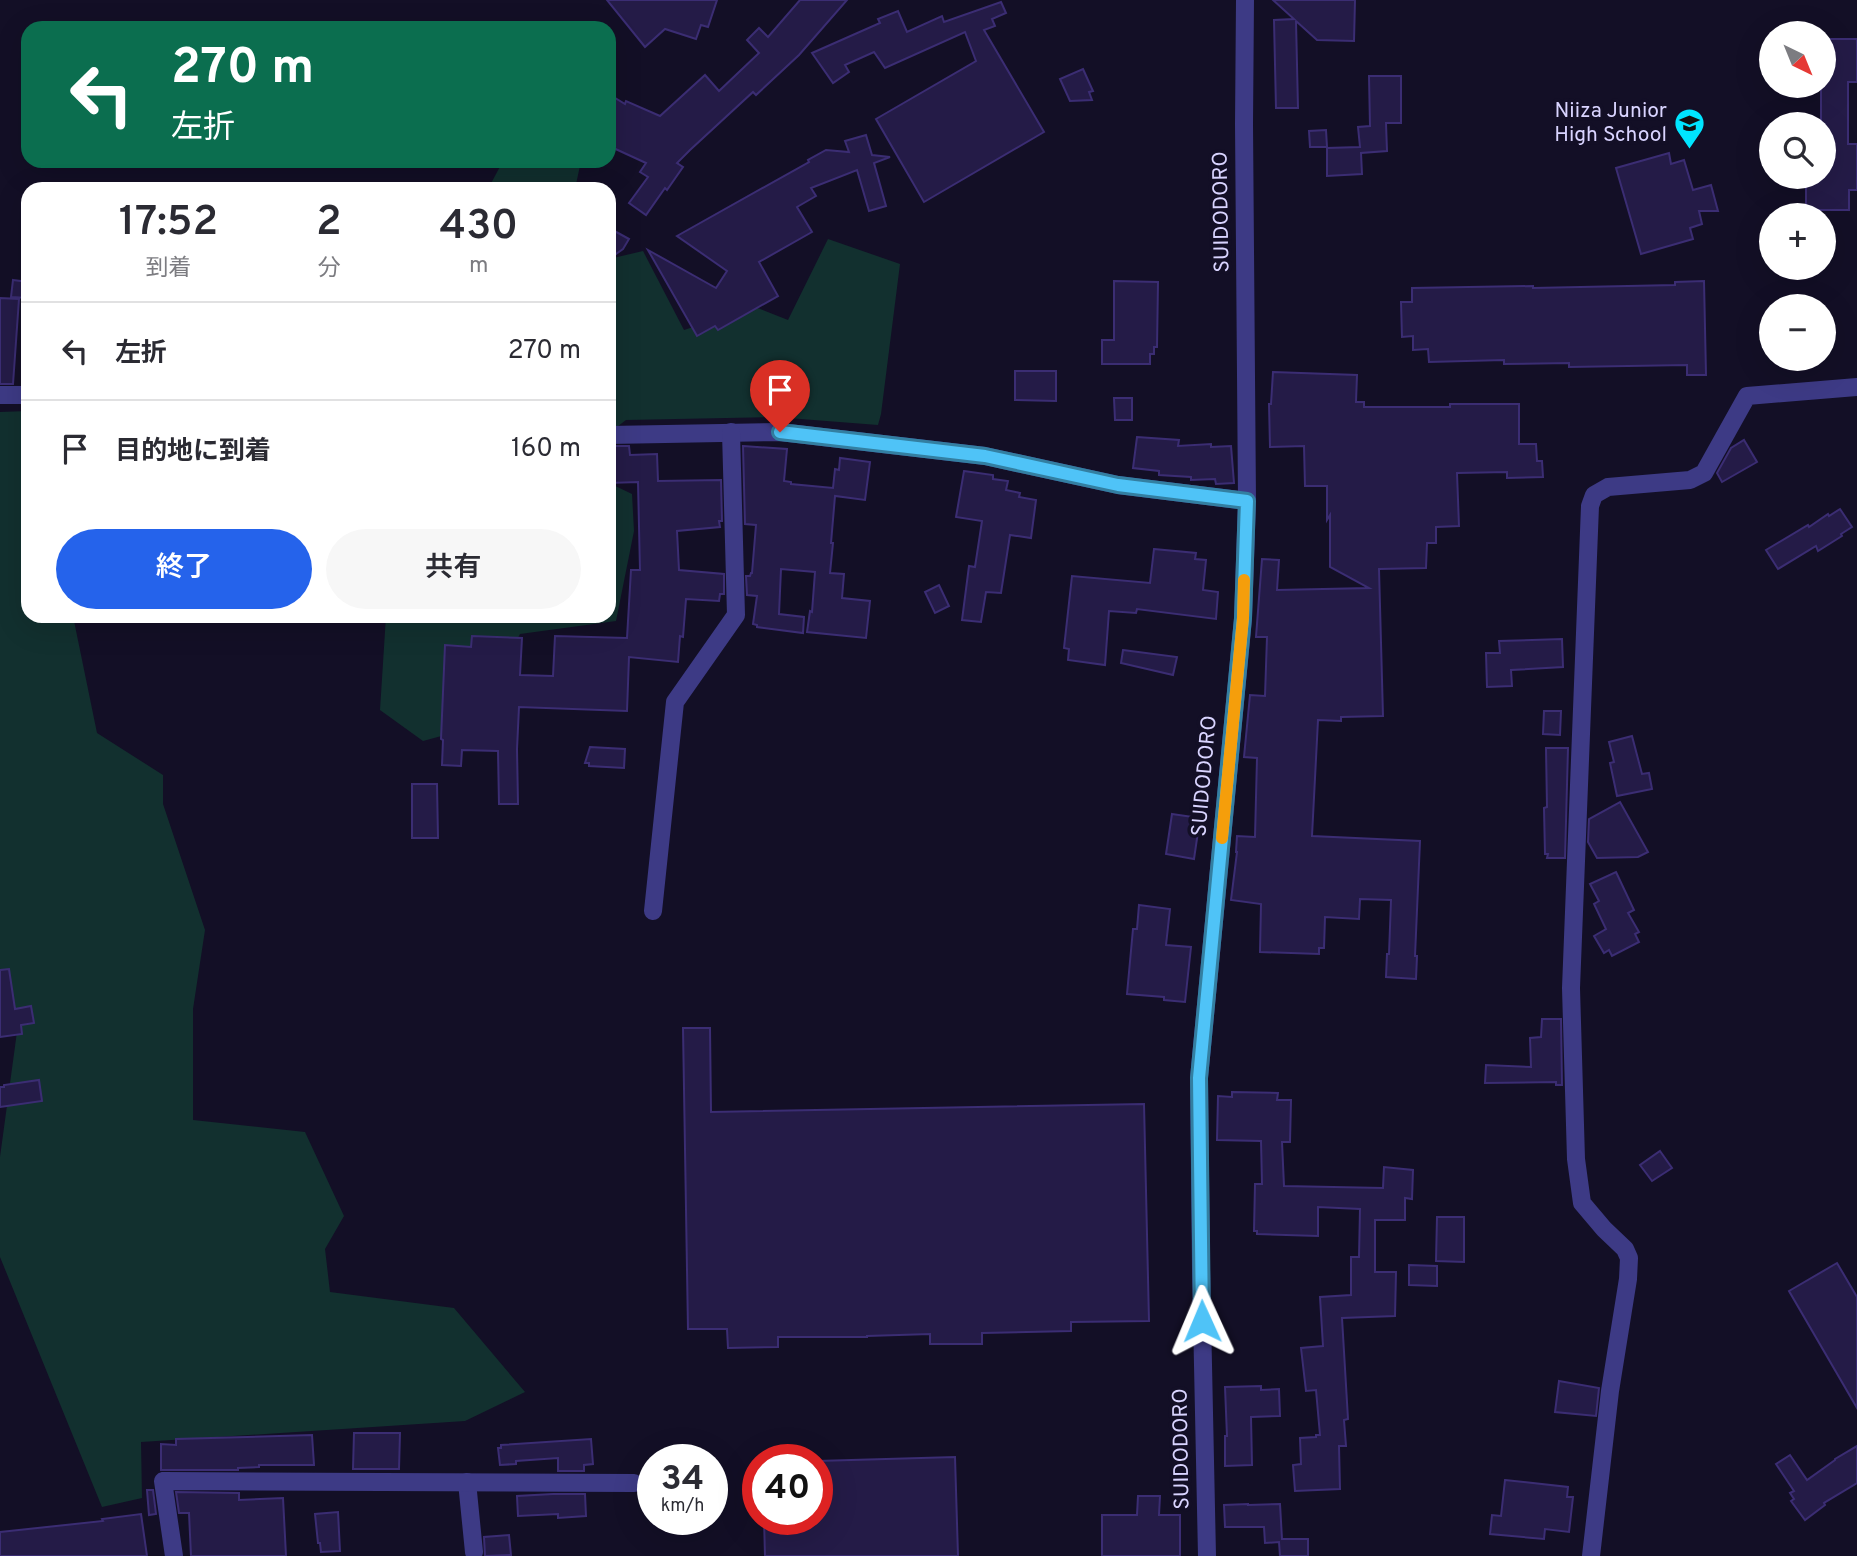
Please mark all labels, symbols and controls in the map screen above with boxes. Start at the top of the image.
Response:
north arrow [1759,21,1836,98]
map controls [1759,21,1836,371]
text: 270 m [171,39,314,101]
icon: left [56,49,147,140]
place label: Niiza Junior High School [1554,98,1667,149]
school or university icon: Niiza Junior High School [1673,106,1707,150]
text: 左折 [171,109,235,149]
button: search [1759,112,1836,189]
street label: SUIDODORO [1207,151,1237,273]
text: 17:52 [119,197,218,250]
text: 2 [316,197,342,250]
text: 430 [439,201,518,254]
button: + [1759,203,1836,280]
text: m [469,252,489,281]
text: 到着 [146,255,192,284]
text: 分 [317,255,340,284]
button: − [1759,294,1836,371]
icon: left [56,332,94,370]
text: 270 m [508,335,581,368]
text: 左折 [115,338,167,371]
pin [750,360,810,432]
icon: arrive [761,371,799,409]
icon: arrive [56,430,94,468]
text: 160 m [511,433,581,466]
text: 目的地に到着 [115,436,271,469]
button: 終了 [56,529,312,609]
button: 共有 [326,529,581,609]
street label: SUIDODORO [1186,714,1224,838]
position arrow [1165,1284,1239,1358]
street label: SUIDODORO [1167,1388,1197,1510]
speed limit sign: 40 [742,1444,833,1535]
text: 34 [661,1458,704,1502]
text: km/h [661,1495,704,1518]

